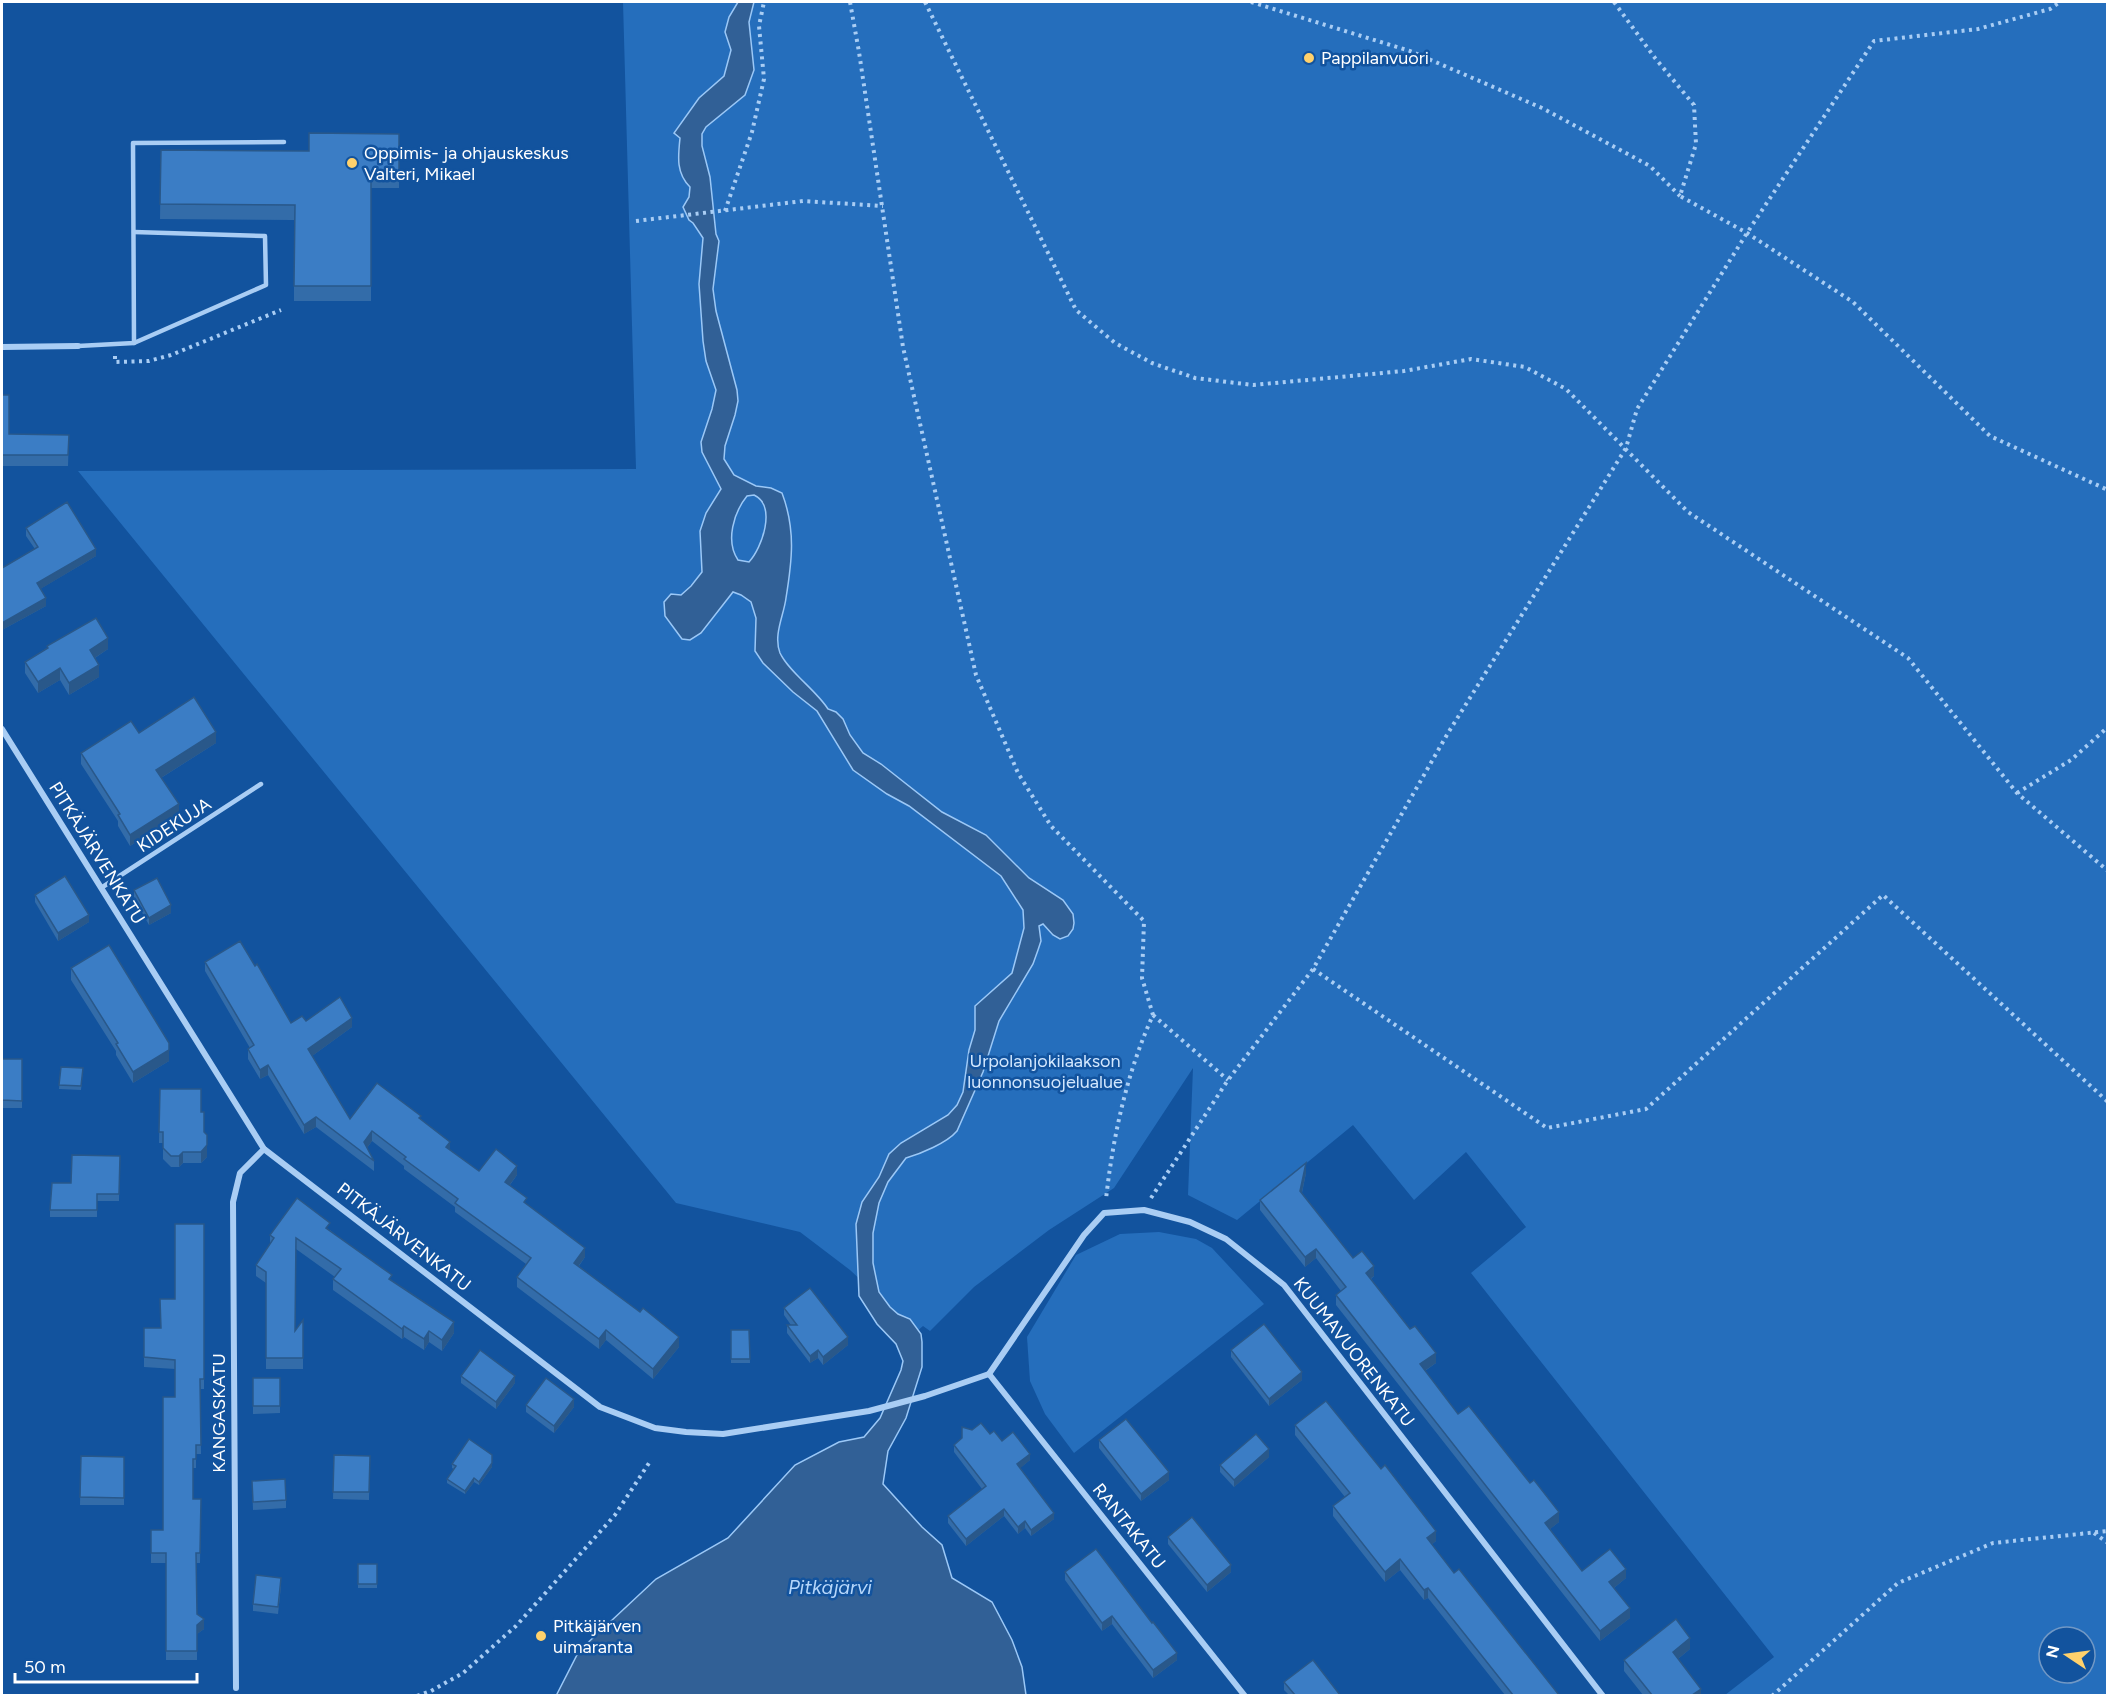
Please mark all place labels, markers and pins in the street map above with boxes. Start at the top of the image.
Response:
place label: Pappilanvuori [1321,47,1429,69]
marker: Pappilanvuori [1302,51,1316,65]
place label: Oppimis- ja ohjauskeskus Valteri, Mikael [364,142,569,185]
marker: Oppimis- ja ohjauskeskus Valteri, Mikael [345,156,359,170]
place label: Pitkäjärven uimaranta [553,1615,641,1658]
marker: Pitkäjärven uimaranta [534,1629,548,1643]

